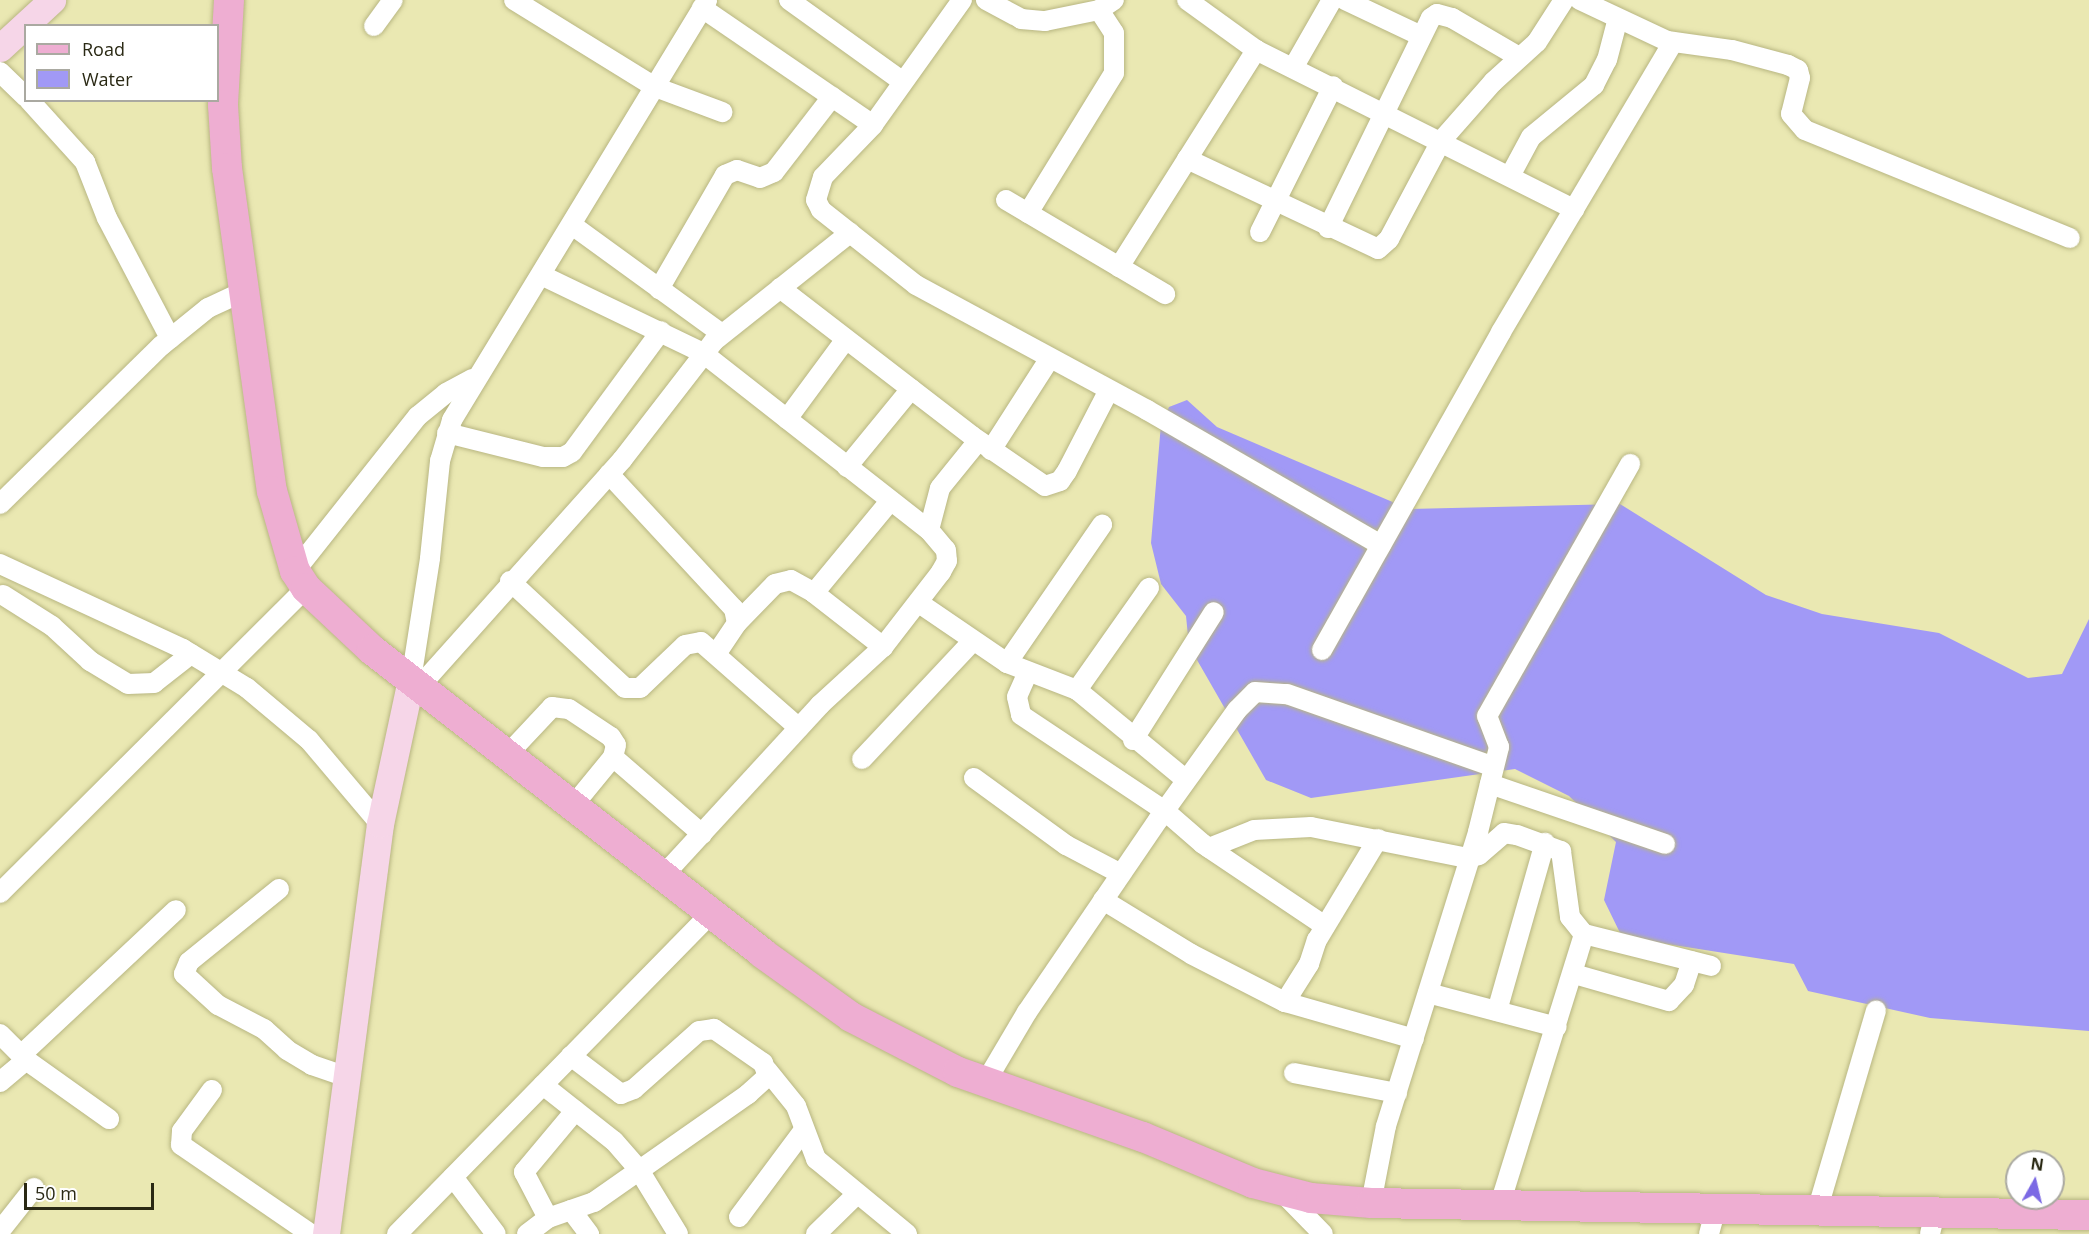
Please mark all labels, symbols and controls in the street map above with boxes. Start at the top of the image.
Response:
legend [24,24,219,102]
text: Road [82,37,125,61]
text: Water [82,67,133,91]
north arrow [2005,1150,2065,1210]
text: N [2029,1152,2045,1176]
scale bar [27,1171,158,1209]
text: 50 m [35,1181,77,1205]

